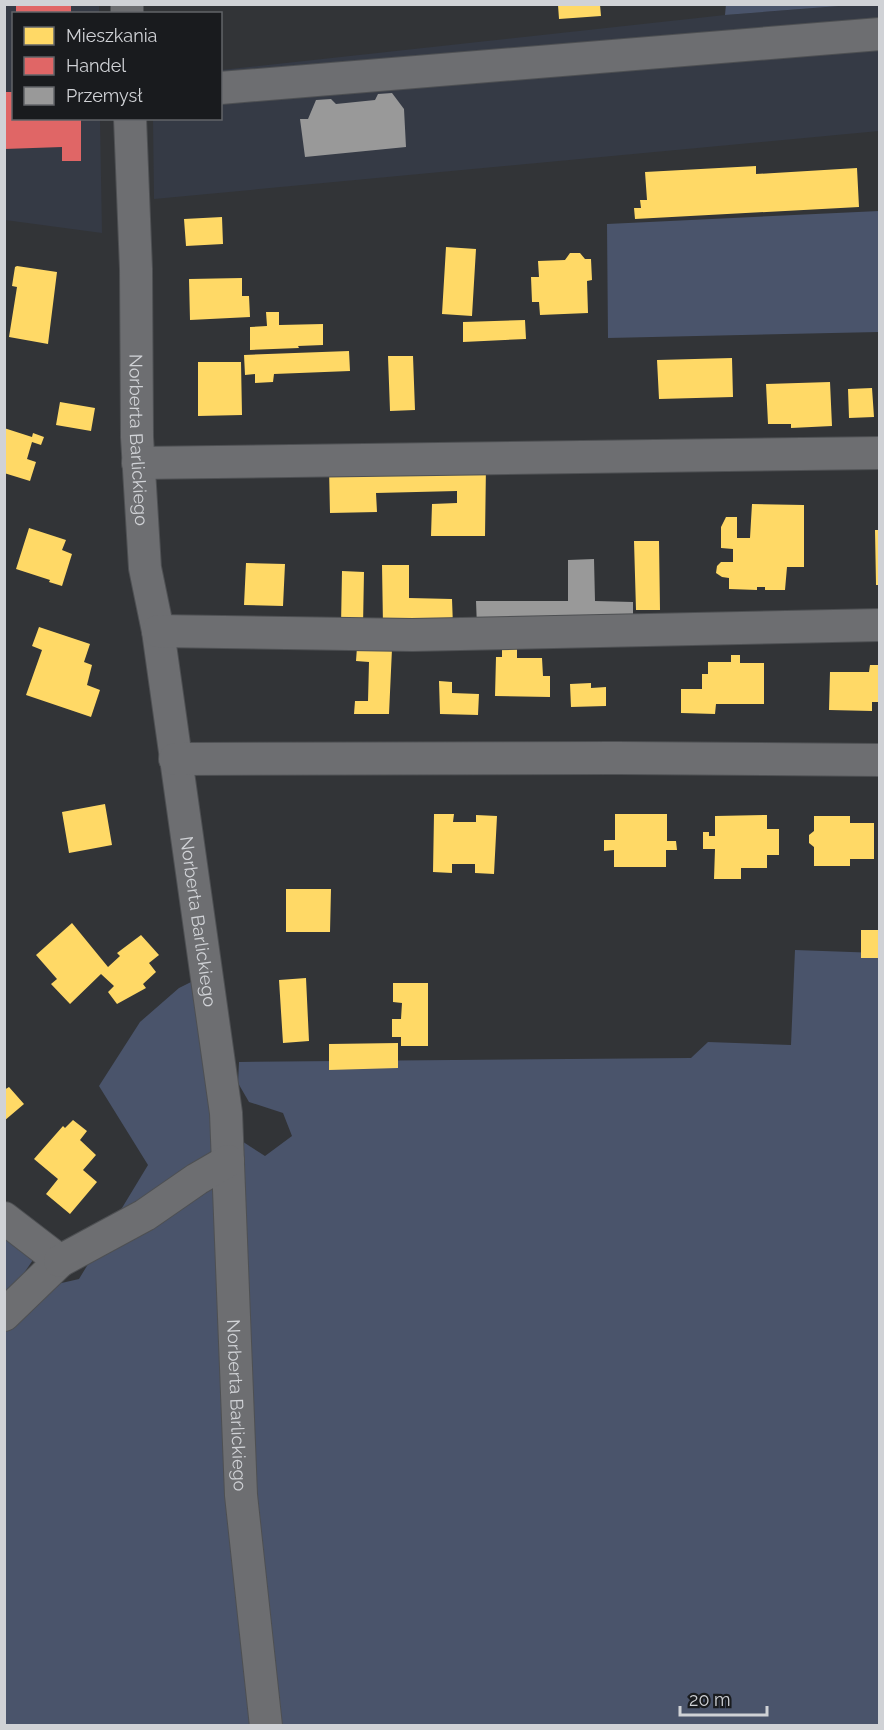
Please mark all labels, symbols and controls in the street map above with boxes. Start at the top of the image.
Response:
legend [12,12,222,120]
text: Mieszkania [66,25,157,46]
text: Handel [66,55,126,76]
text: Przemysł [66,85,143,106]
street label: Norberta Barlickiego [126,354,153,527]
street label: Norberta Barlickiego [177,835,221,1008]
street label: Norberta Barlickiego [224,1319,251,1492]
scale bar [680,1679,767,1717]
text: 20 m [689,1689,731,1710]

